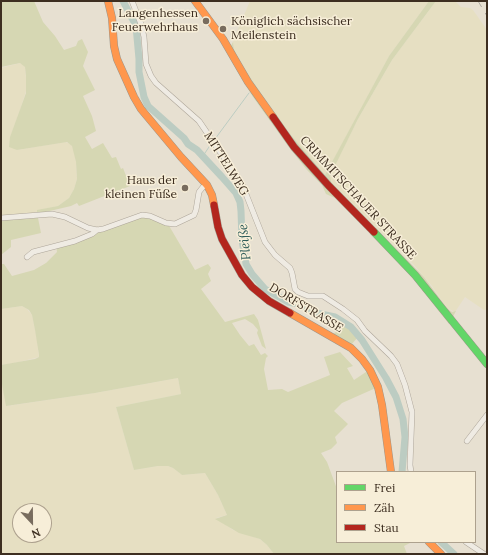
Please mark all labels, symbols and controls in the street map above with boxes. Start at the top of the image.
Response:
place label: Langenhessen Feuerwehrhaus [112,7,198,35]
place label: Königlich sächsischer Meilenstein [231,15,352,43]
marker: Langenhessen Feuerwehrhaus [201,16,211,26]
marker: Königlich sächsischer Meilenstein [218,24,228,34]
street label: MITTELWEG [201,129,251,199]
street label: CRIMMITSCHAUER STRASSE [297,133,419,263]
place label: Haus der kleinen Füße [105,174,177,202]
marker: Haus der kleinen Füße [180,183,190,193]
water label: Pleiße [235,223,255,261]
street label: DORFSTRASSE [266,280,346,336]
legend [336,471,476,543]
text: Frei [374,480,395,495]
text: Zäh [374,500,395,515]
north arrow [12,503,52,543]
text: Stau [374,520,399,535]
text: N [30,525,43,541]

